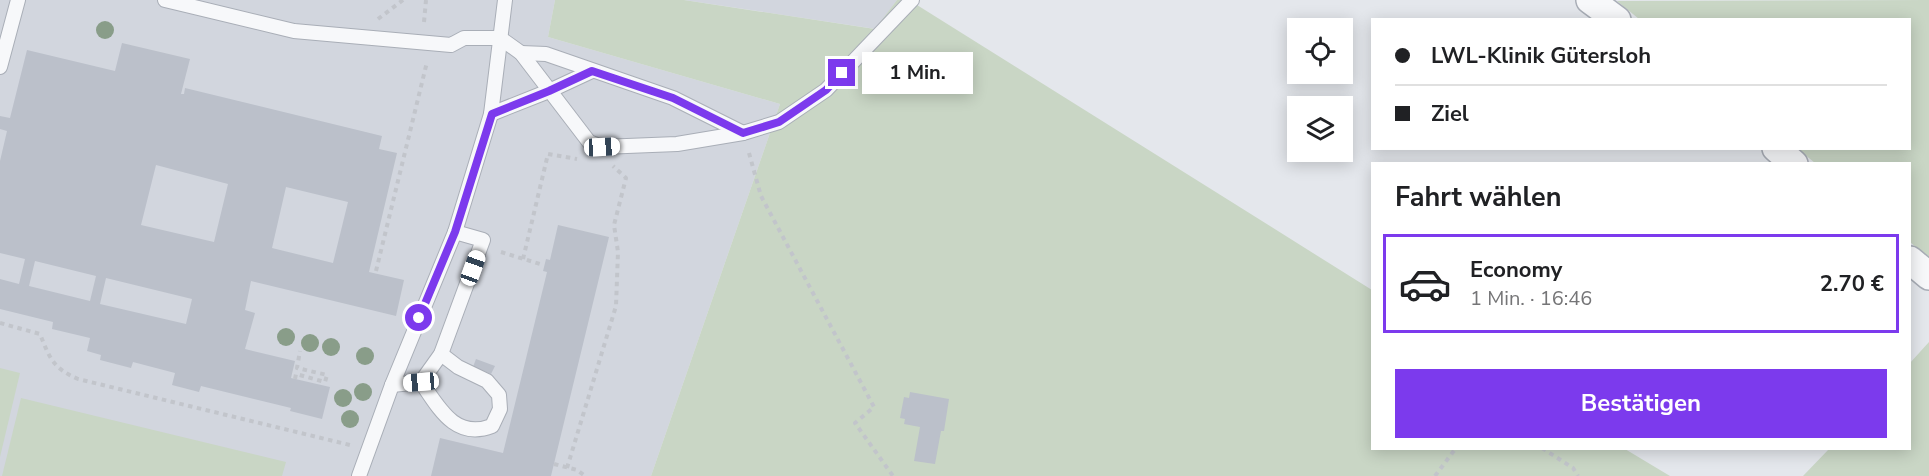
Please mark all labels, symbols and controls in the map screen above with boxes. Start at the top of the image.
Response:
map controls [1287,18,1353,162]
button: locate [1287,18,1353,84]
text: LWL-Klinik Gütersloh [1431,41,1651,71]
callout: 1 Min. [863,52,974,94]
route end [828,59,855,86]
text: 1 Min. [889,59,946,86]
button: layers [1287,96,1353,162]
text: Ziel [1431,99,1469,129]
car [584,137,620,157]
text: Fahrt wählen [1395,179,1561,216]
car [458,248,488,288]
text: Economy [1470,255,1562,285]
icon: car [1398,257,1452,311]
text: 2.70 € [1820,269,1884,299]
text: 1 Min. · 16:46 [1470,285,1592,312]
route start [405,304,432,331]
button: Bestätigen [1395,369,1887,438]
car [402,371,440,393]

